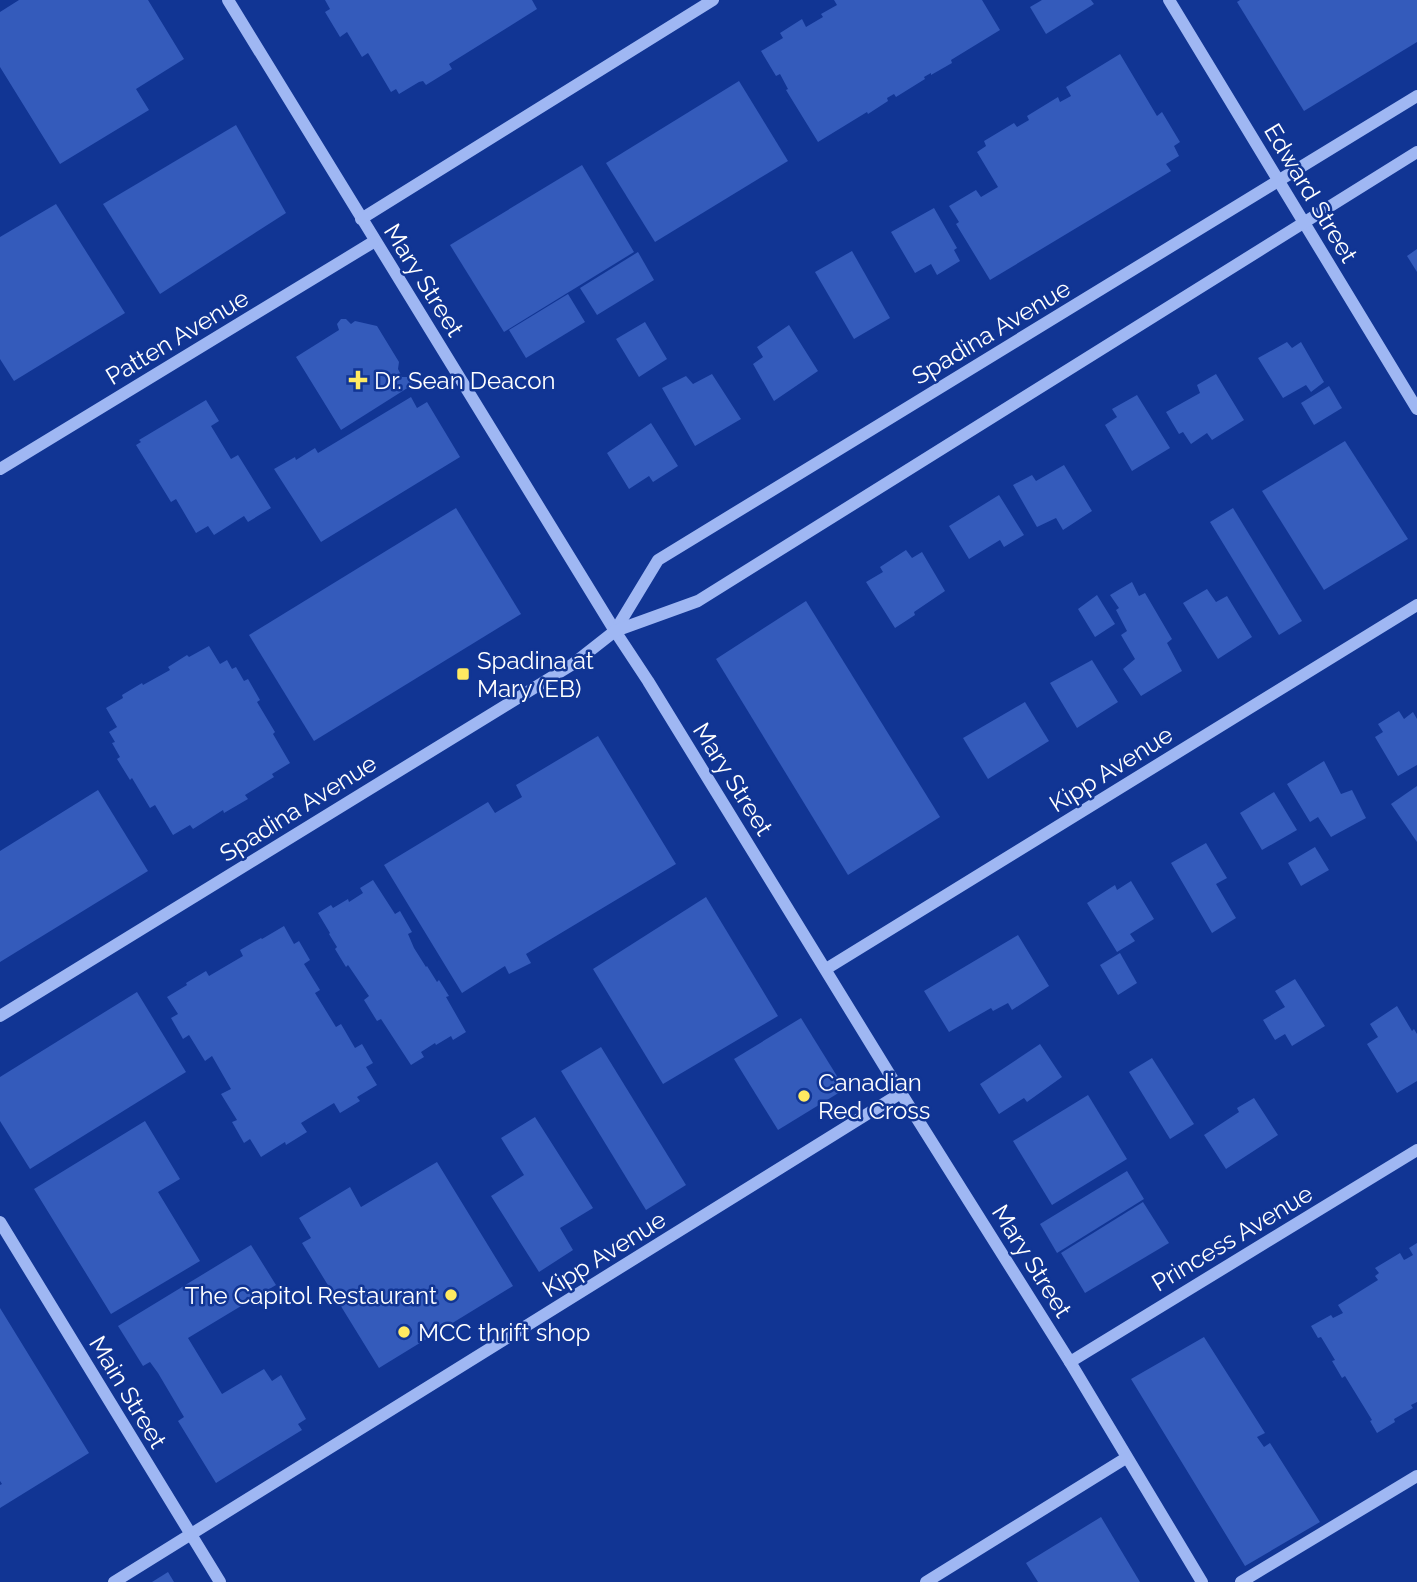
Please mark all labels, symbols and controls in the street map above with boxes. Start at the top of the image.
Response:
street label: Edward Street [1258,118,1364,268]
street label: Mary Street [378,218,470,342]
street label: Spadina Avenue [907,273,1075,391]
street label: Patten Avenue [100,283,254,391]
place label: Dr. Sean Deacon [374,366,555,395]
marker: Dr. Sean Deacon [348,370,368,390]
place label: Spadina at Mary (EB) [477,646,594,703]
marker: Spadina at Mary (EB) [455,666,471,682]
street label: Mary Street [687,717,779,841]
street label: Kipp Avenue [1044,720,1178,818]
street label: Spadina Avenue [214,748,382,868]
place label: Canadian Red Cross [818,1068,930,1125]
marker: Canadian Red Cross [796,1088,812,1104]
street label: Princess Avenue [1146,1179,1318,1297]
street label: Mary Street [986,1199,1078,1323]
street label: Kipp Avenue [537,1205,671,1303]
place label: The Capitol Restaurant [185,1281,437,1310]
marker: The Capitol Restaurant [443,1287,459,1303]
place label: MCC thrift shop [418,1318,590,1347]
marker: MCC thrift shop [396,1324,412,1340]
street label: Main Street [83,1331,173,1453]

